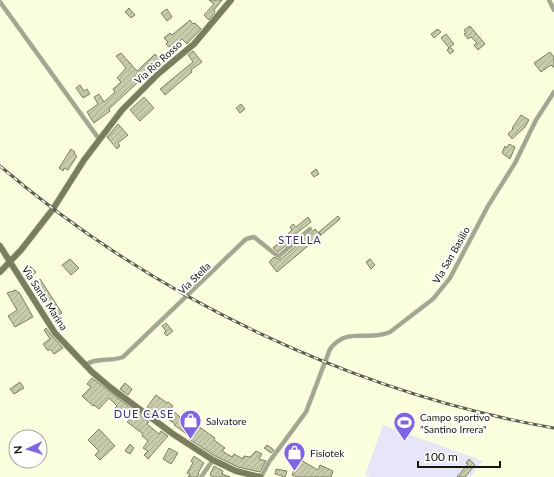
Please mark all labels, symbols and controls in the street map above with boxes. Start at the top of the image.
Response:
street label: Via Rio Rosso [132,37,184,86]
street label: Via San Basilio [430,224,472,286]
district label: STELLA [278,233,322,246]
street label: Via Stella [175,260,213,296]
street label: Via Santa Marina [20,264,70,332]
district label: DUE CASE [114,407,174,420]
shop icon: Salvatore [178,408,204,441]
sports icon: Campo sportivo "Santino Irrera" [392,410,418,443]
place label: Campo sportivo "Santino Irrera" [420,411,490,435]
place label: Salvatore [206,415,247,427]
north arrow [8,429,48,469]
shop icon: Fisiotek [281,440,307,473]
scale bar [418,443,500,469]
text: N [11,445,24,454]
place label: Fisiotek [310,447,345,459]
text: 100 m [424,449,458,464]

